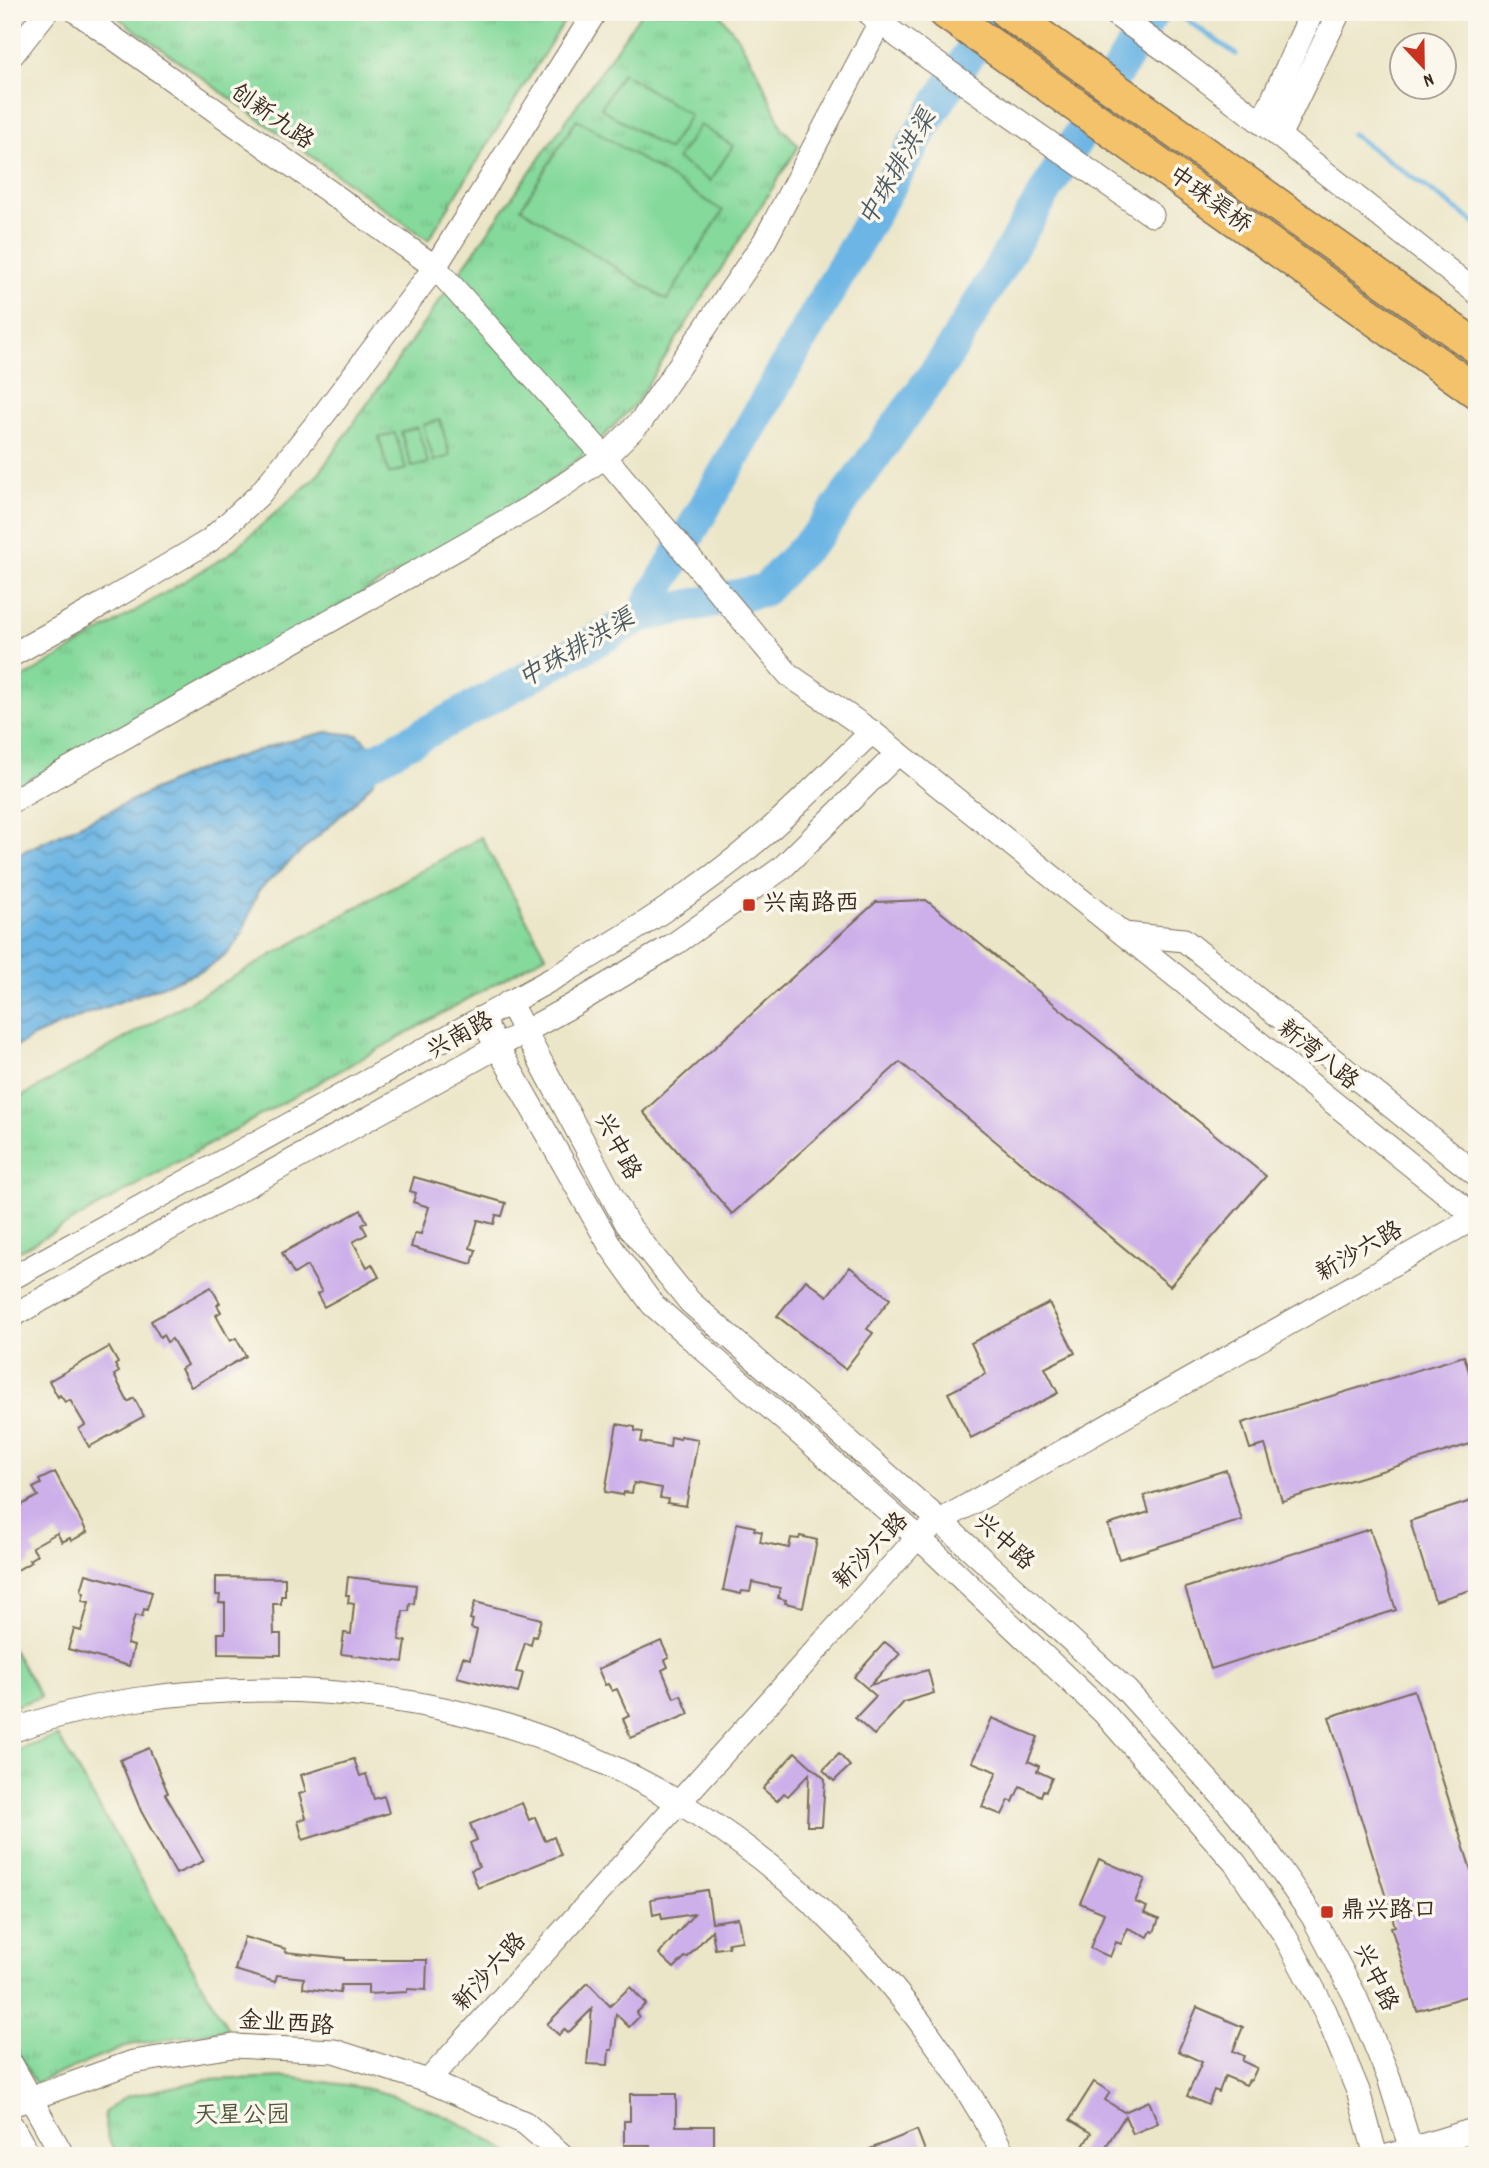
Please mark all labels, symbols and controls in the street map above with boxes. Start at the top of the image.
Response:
north arrow [1388,32,1458,102]
text: N [1419,64,1437,93]
street label: 创新九路 [222,77,320,159]
water label: 中珠排洪渠 [850,102,949,235]
street label: 中珠渠桥 [1160,159,1258,243]
water label: 中珠排洪渠 [511,600,644,699]
place label: 兴南路西 [763,888,859,922]
marker: 兴南路西 [741,897,757,913]
street label: 兴南路 [421,1005,501,1069]
street label: 新湾八路 [1269,1013,1365,1099]
street label: 兴中路 [584,1107,648,1187]
street label: 新沙六路 [1310,1214,1410,1292]
street label: 新沙六路 [826,1506,918,1598]
street label: 兴中路 [965,1506,1041,1580]
place label: 鼎兴路口 [1341,1895,1437,1929]
marker: 鼎兴路口 [1319,1904,1335,1920]
street label: 新沙六路 [446,1926,536,2020]
street label: 兴中路 [1343,1938,1405,2018]
street label: 金业西路 [237,2005,335,2045]
park label: 天星公园 [194,2100,290,2134]

